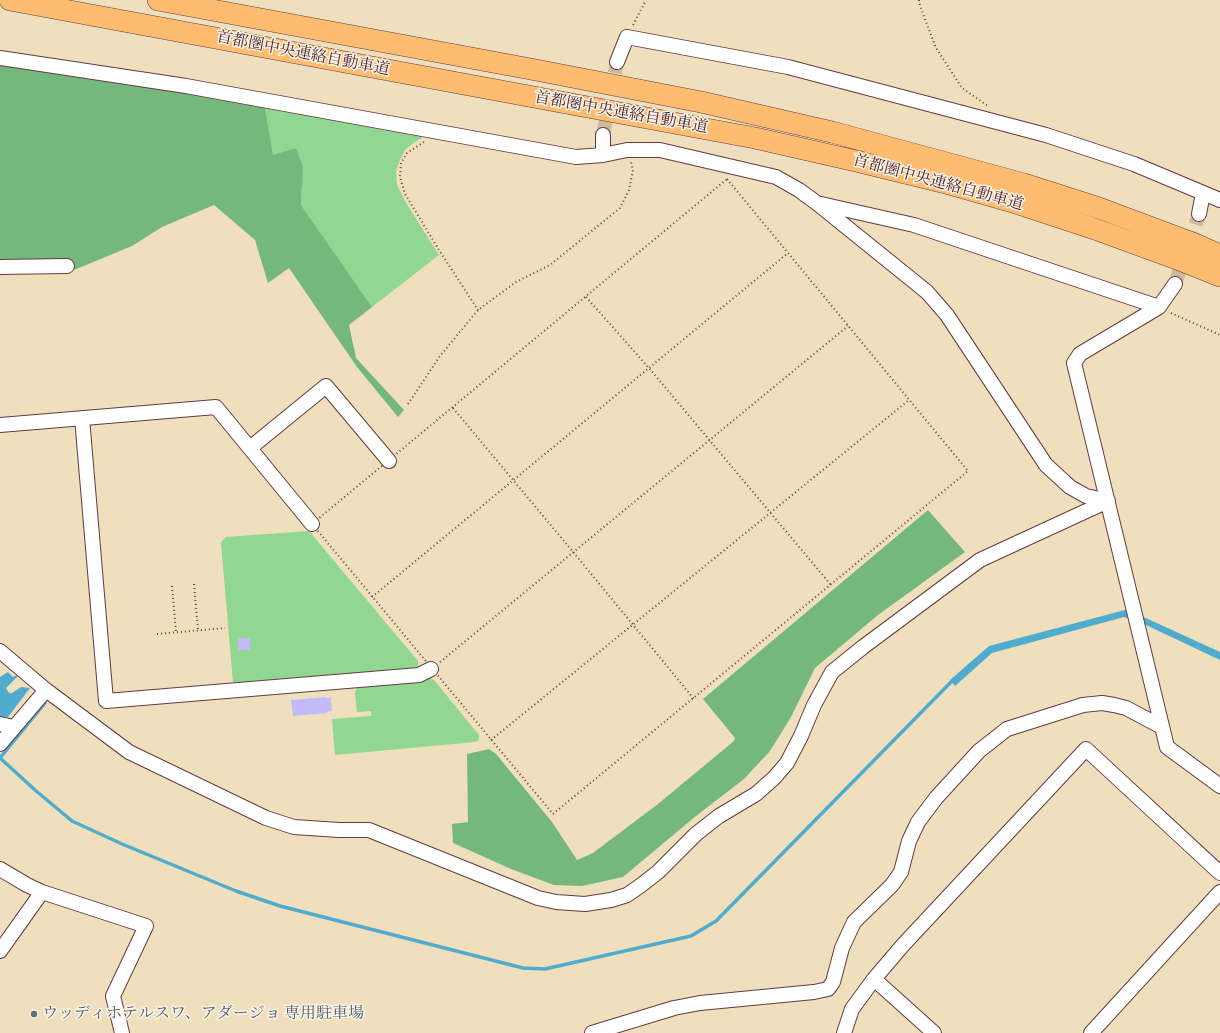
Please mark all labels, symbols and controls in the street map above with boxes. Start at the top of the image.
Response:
street label: 首都圏中央連絡自動車道 [215,28,391,80]
street label: 首都圏中央連絡自動車道 [533,88,709,138]
street label: 首都圏中央連絡自動車道 [851,151,1025,215]
place label: ウッディホテルスワ、アダージョ 専用駐車場 [42,1004,364,1024]
marker: ウッディホテルスワ、アダージョ 専用駐車場 [29,1009,39,1019]

